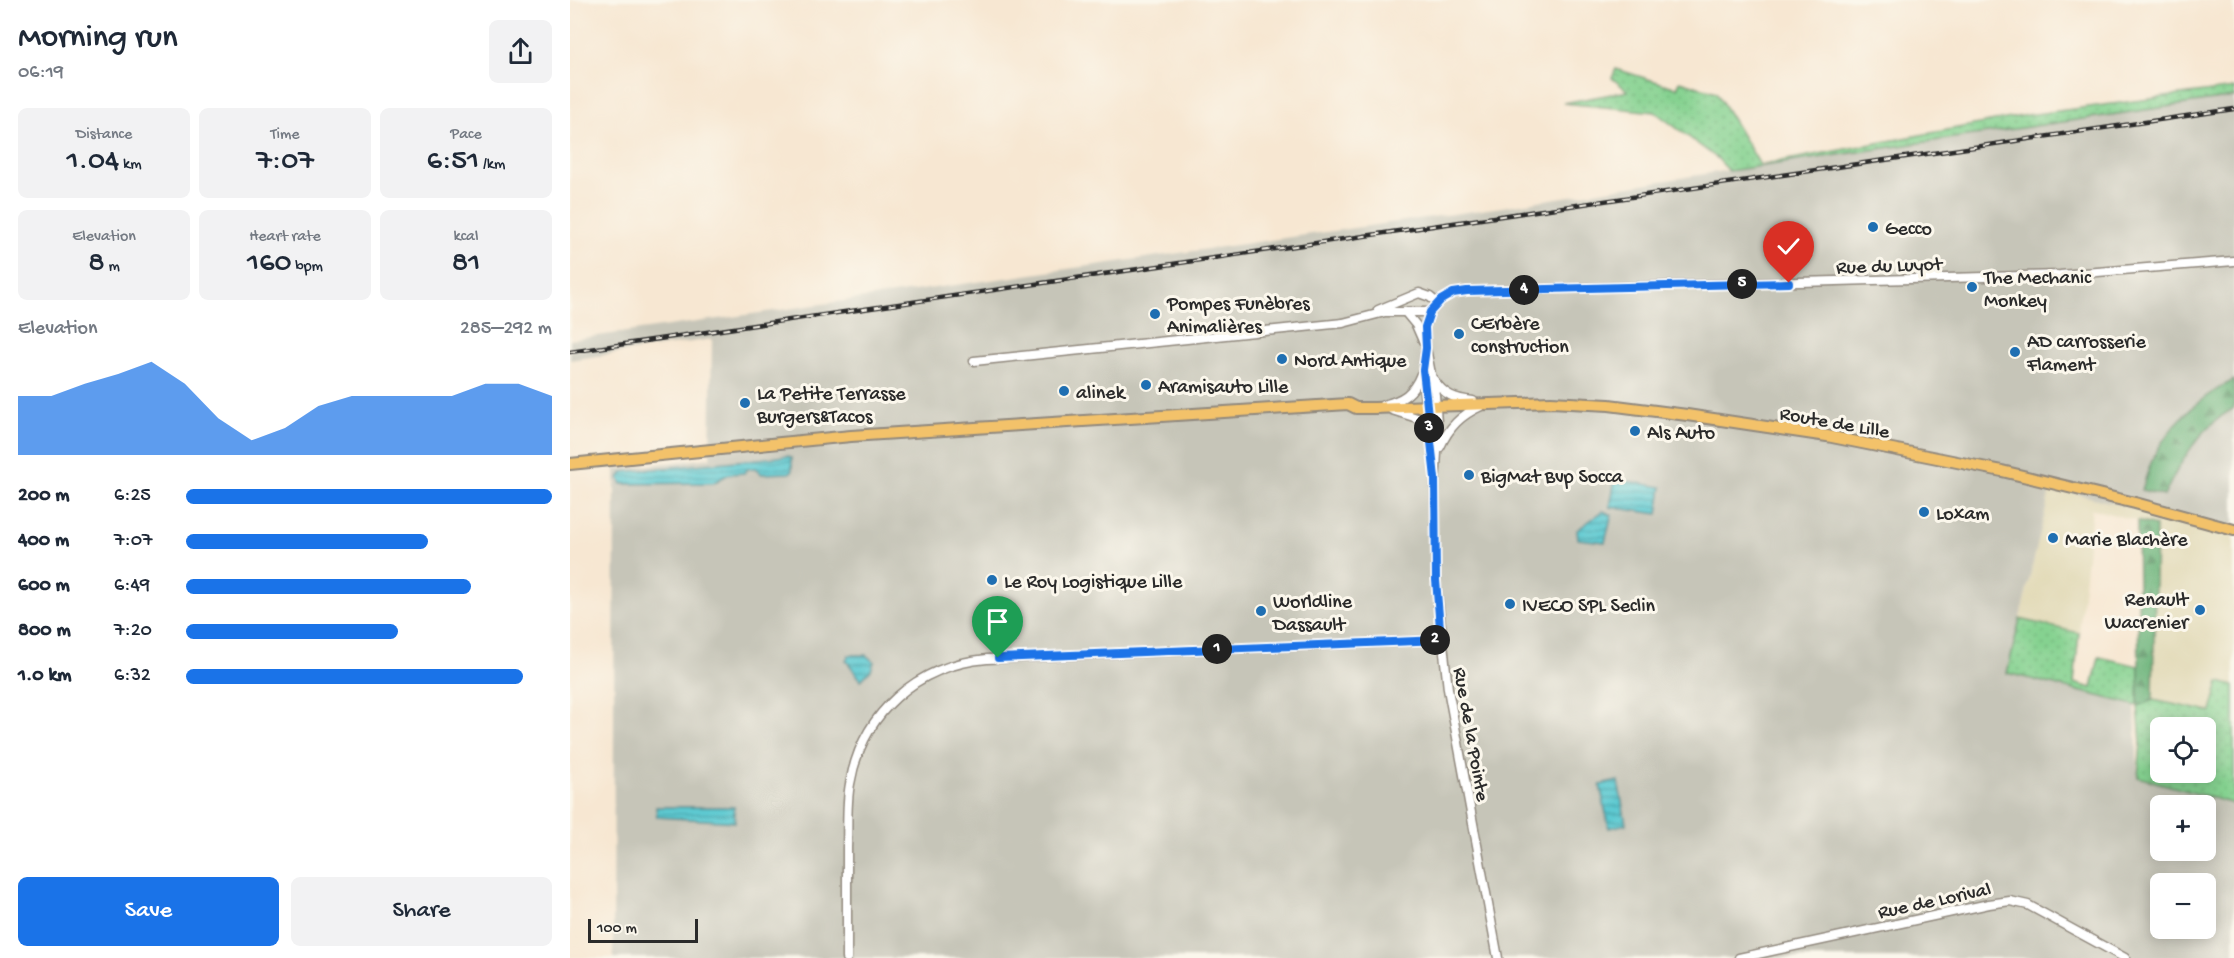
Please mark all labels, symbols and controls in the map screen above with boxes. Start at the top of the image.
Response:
text: Morning run [18,20,178,58]
button: share [489,20,552,83]
text: 06:19 [18,62,64,85]
text: Distance [76,126,132,145]
text: Time [270,126,300,145]
text: Pace [450,126,482,145]
text: 1.04 [66,145,119,180]
text: 7:07 [256,145,314,180]
text: 6:51 [427,145,479,180]
text: km [119,156,142,175]
text: /km [479,156,505,175]
place label: Gecco [1885,219,1932,242]
marker: Gecco [1866,220,1880,234]
pin [1763,221,1814,283]
text: Elevation [72,228,136,247]
text: Heart rate [249,228,321,247]
text: kcal [454,228,478,247]
icon: check [1772,230,1805,263]
text: 8 [88,247,105,282]
text: 160 [247,247,291,282]
text: 81 [452,247,480,282]
street label: Rue du Luyot [1836,254,1944,281]
text: m [105,258,120,277]
text: bpm [291,258,323,277]
place label: The Mechanic Monkey [1983,268,2092,314]
pin: 5 [1727,269,1757,299]
text: 5 [1738,274,1746,293]
pin: 4 [1509,275,1539,305]
text: 4 [1520,280,1528,299]
marker: The Mechanic Monkey [1965,280,1979,294]
place label: Pompes Funèbres Animalières [1166,294,1310,340]
marker: Pompes Funèbres Animalières [1148,307,1162,321]
place label: CErbère construction [1471,314,1569,360]
text: Elevation [18,318,98,341]
text: 285–292 m [460,318,552,341]
marker: CErbère construction [1452,327,1466,341]
place label: AD carrosserie Flament [2026,332,2146,378]
marker: AD carrosserie Flament [2008,345,2022,359]
place label: Nord Antique [1294,351,1407,374]
marker: Nord Antique [1275,352,1289,366]
place label: Aramisauto Lille [1158,377,1289,400]
marker: Aramisauto Lille [1139,378,1153,392]
place label: alinek [1076,383,1127,406]
place label: La Petite Terrasse Burgers&Tacos [756,384,906,430]
marker: alinek [1057,384,1071,398]
marker: La Petite Terrasse Burgers&Tacos [738,396,752,410]
street label: Route de Lille [1778,403,1892,446]
pin: 3 [1414,413,1444,443]
text: 3 [1425,418,1433,437]
place label: Als Auto [1647,423,1715,446]
marker: Als Auto [1628,424,1642,438]
place label: BigMat Bvp Socca [1480,467,1624,490]
marker: BigMat Bvp Socca [1462,468,1476,482]
text: 200 m [18,485,69,508]
text: 6:25 [114,485,151,508]
place label: Loxam [1936,504,1990,527]
marker: Loxam [1917,505,1931,519]
text: 400 m [18,530,69,553]
text: 7:07 [114,530,152,553]
place label: Marie Blachère [2065,530,2188,553]
marker: Marie Blachère [2046,531,2060,545]
place label: Le Roy Logistique Lille [1004,572,1183,595]
marker: Le Roy Logistique Lille [985,573,999,587]
text: 600 m [18,575,70,598]
text: 6:49 [114,575,150,598]
place label: Renault Wacrenier [2104,590,2190,636]
place label: Worldline Dassault [1271,592,1353,638]
pin [972,596,1023,658]
place label: IVECO SPL Seclin [1522,596,1656,619]
marker: IVECO SPL Seclin [1503,597,1517,611]
marker: Renault Wacrenier [2193,603,2207,617]
marker: Worldline Dassault [1254,604,1268,618]
icon: arrive [981,605,1014,638]
text: 800 m [18,620,71,643]
text: 7:20 [114,620,152,643]
pin: 2 [1420,625,1450,655]
text: 2 [1431,630,1439,649]
pin: 1 [1202,634,1232,664]
text: 1 [1214,639,1220,658]
text: 1.0 km [18,665,72,688]
text: 6:32 [114,665,151,688]
street label: Rue de la Pointe [1446,666,1493,804]
map controls [2150,717,2216,939]
button: locate [2150,717,2216,783]
button: + [2150,795,2216,861]
button: − [2150,873,2216,939]
button: Save [18,877,279,946]
button: Share [291,877,552,946]
street label: Rue de Lorival [1876,879,1993,926]
scale bar [588,916,698,944]
text: 100 m [597,920,637,939]

